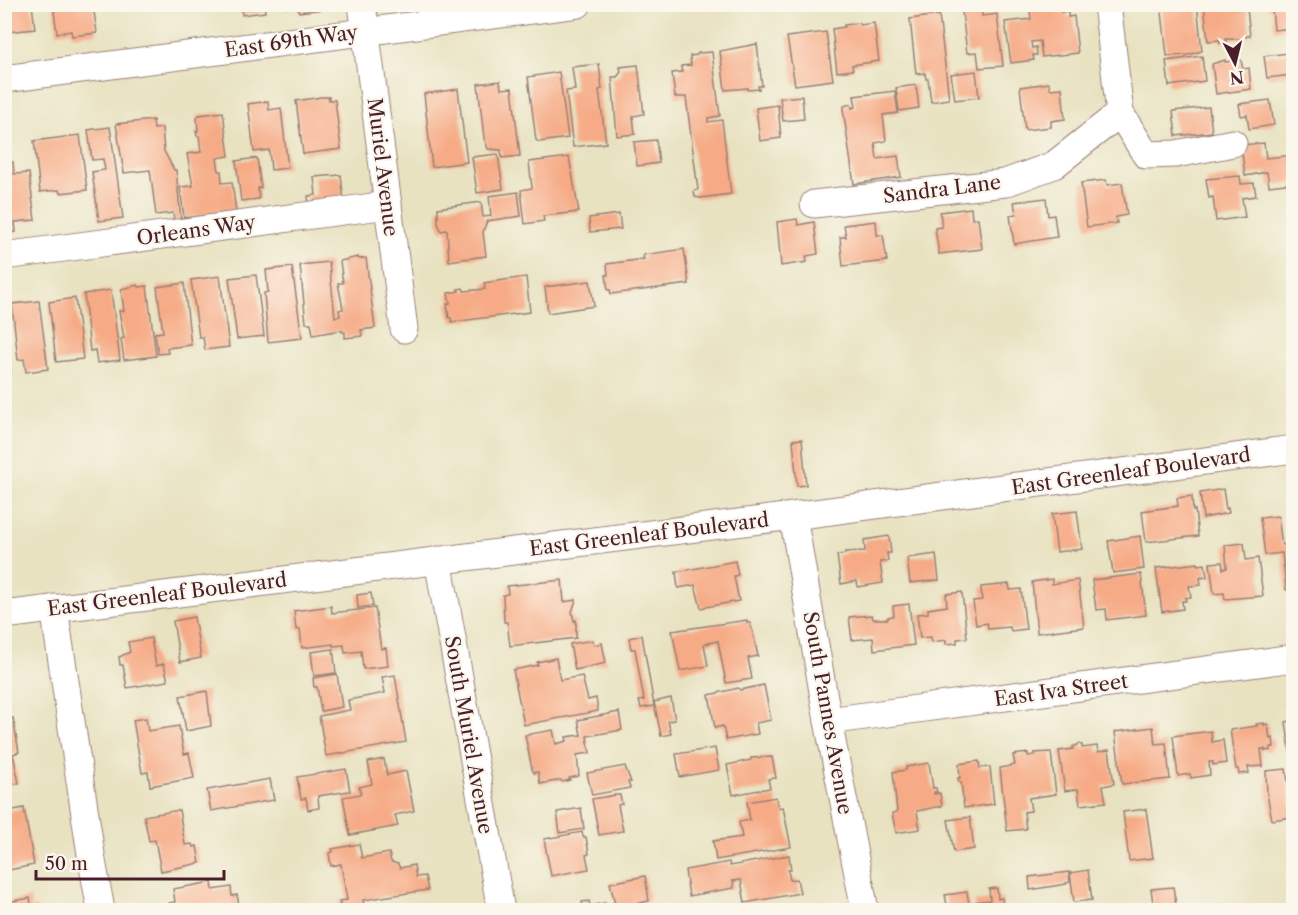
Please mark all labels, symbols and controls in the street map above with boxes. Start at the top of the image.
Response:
street label: East 69th Way [223,20,360,62]
north arrow [1205,33,1265,93]
text: N [1229,67,1245,89]
street label: Muriel Avenue [363,96,403,238]
street label: Sandra Lane [882,170,1002,208]
street label: Orleans Way [135,210,258,250]
street label: East Greenleaf Boulevard [1010,442,1252,500]
street label: East Greenleaf Boulevard [528,507,770,561]
street label: East Greenleaf Boulevard [46,567,288,621]
street label: South Pannes Avenue [798,610,858,816]
street label: South Muriel Avenue [440,634,498,836]
street label: East Iva Street [993,669,1129,711]
scale bar [36,843,224,881]
text: 50 m [45,853,88,875]

